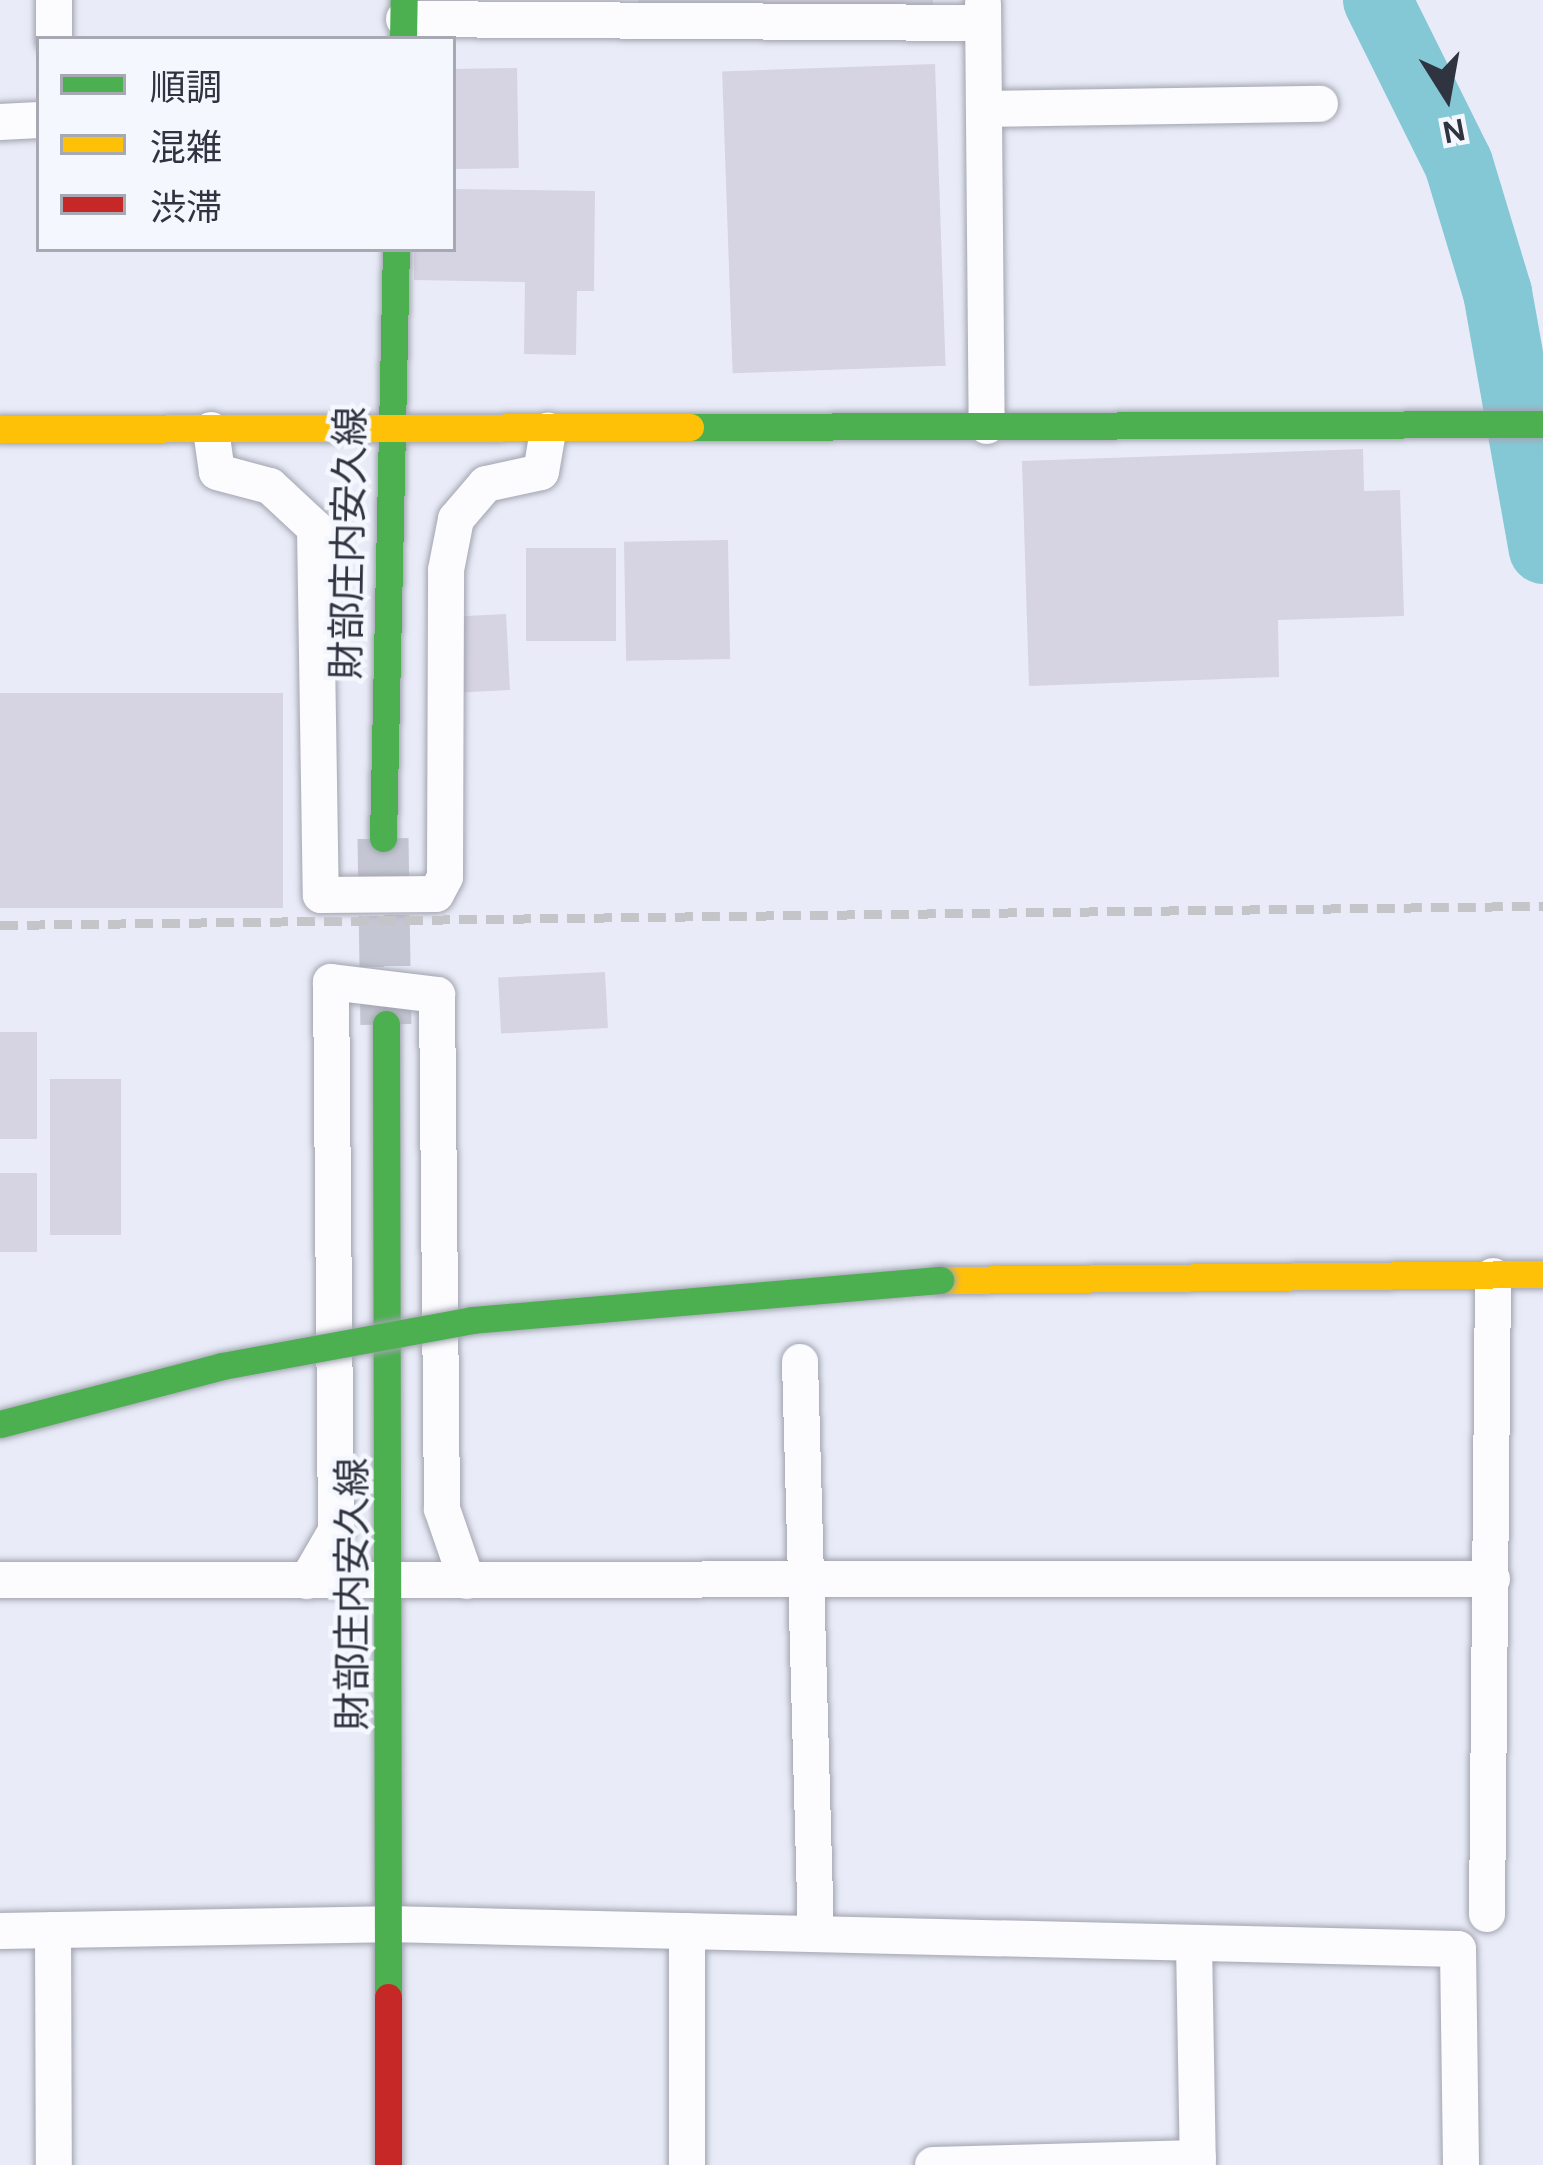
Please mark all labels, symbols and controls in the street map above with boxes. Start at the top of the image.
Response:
legend [36,36,456,252]
north arrow [1387,36,1507,156]
text: 順調 [150,67,222,109]
text: N [1439,110,1469,152]
text: 混雑 [150,127,222,169]
text: 渋滞 [150,187,222,229]
street label: 財部庄内安久線 [323,406,375,680]
street label: 財部庄内安久線 [330,1458,376,1730]

